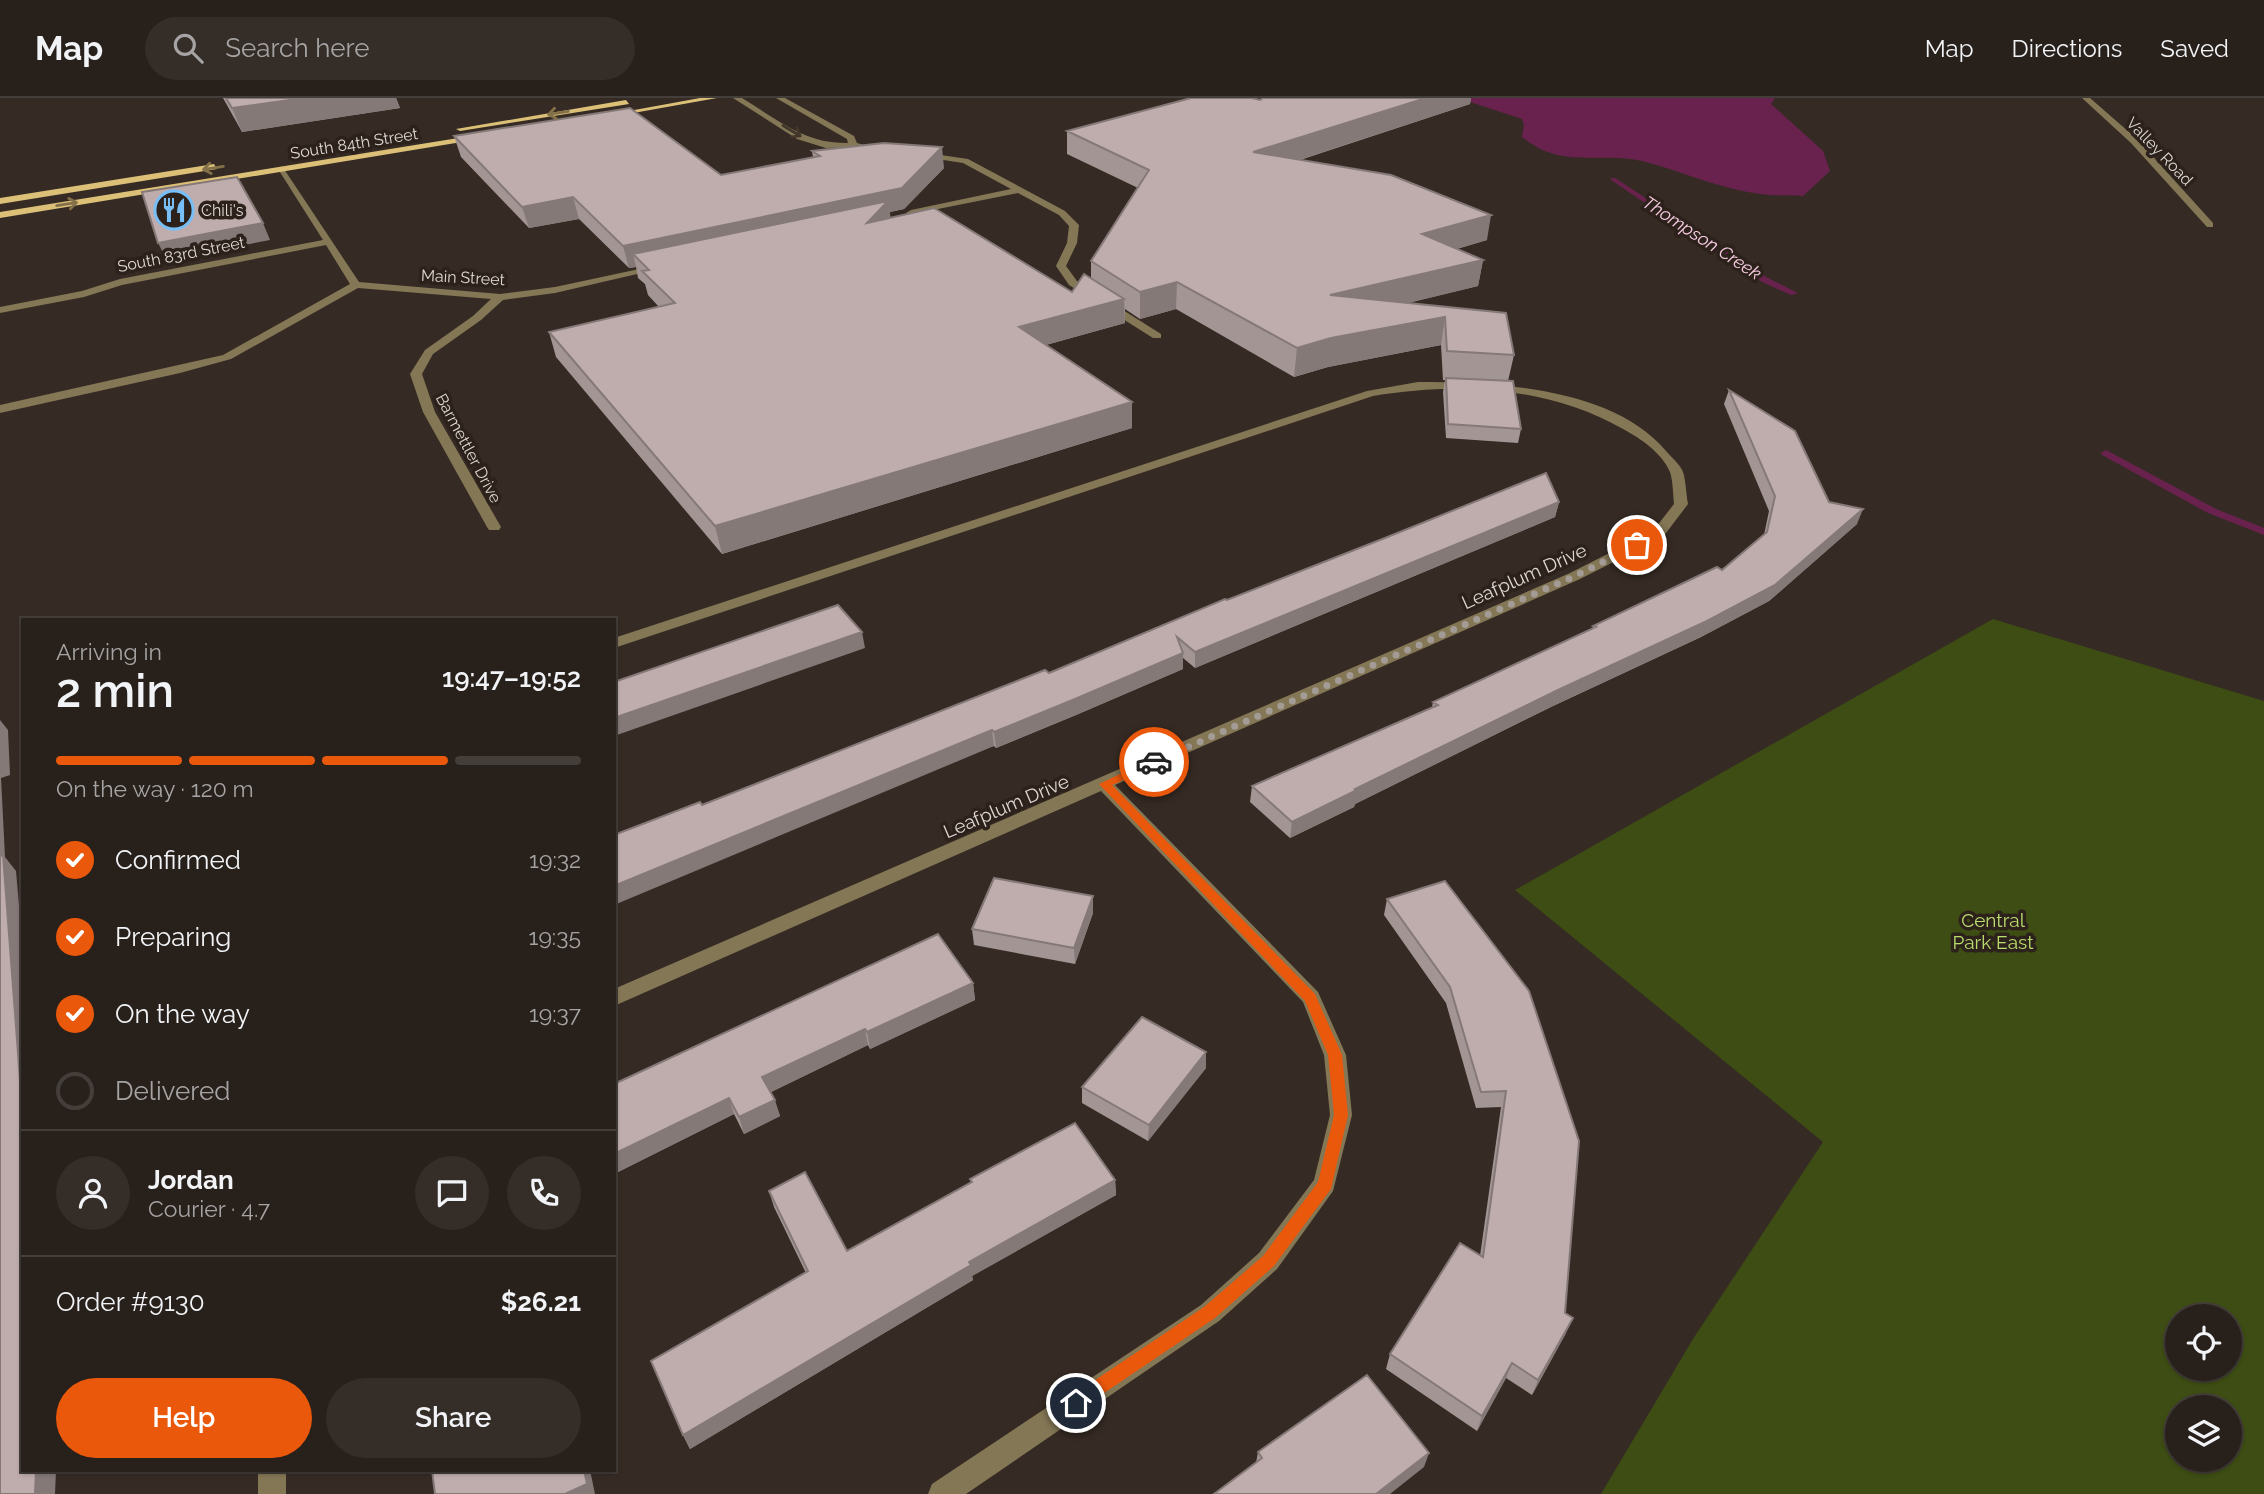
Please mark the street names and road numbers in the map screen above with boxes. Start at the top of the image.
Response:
street label: Valley Road [2122,113,2197,189]
street label: South 84th Street [289,124,420,163]
street label: South 83rd Street [116,233,247,276]
street label: Main Street [421,266,506,289]
street label: Barmettler Drive [432,390,505,506]
street label: Leafplum Drive [1458,539,1590,613]
street label: Leafplum Drive [940,770,1072,842]

